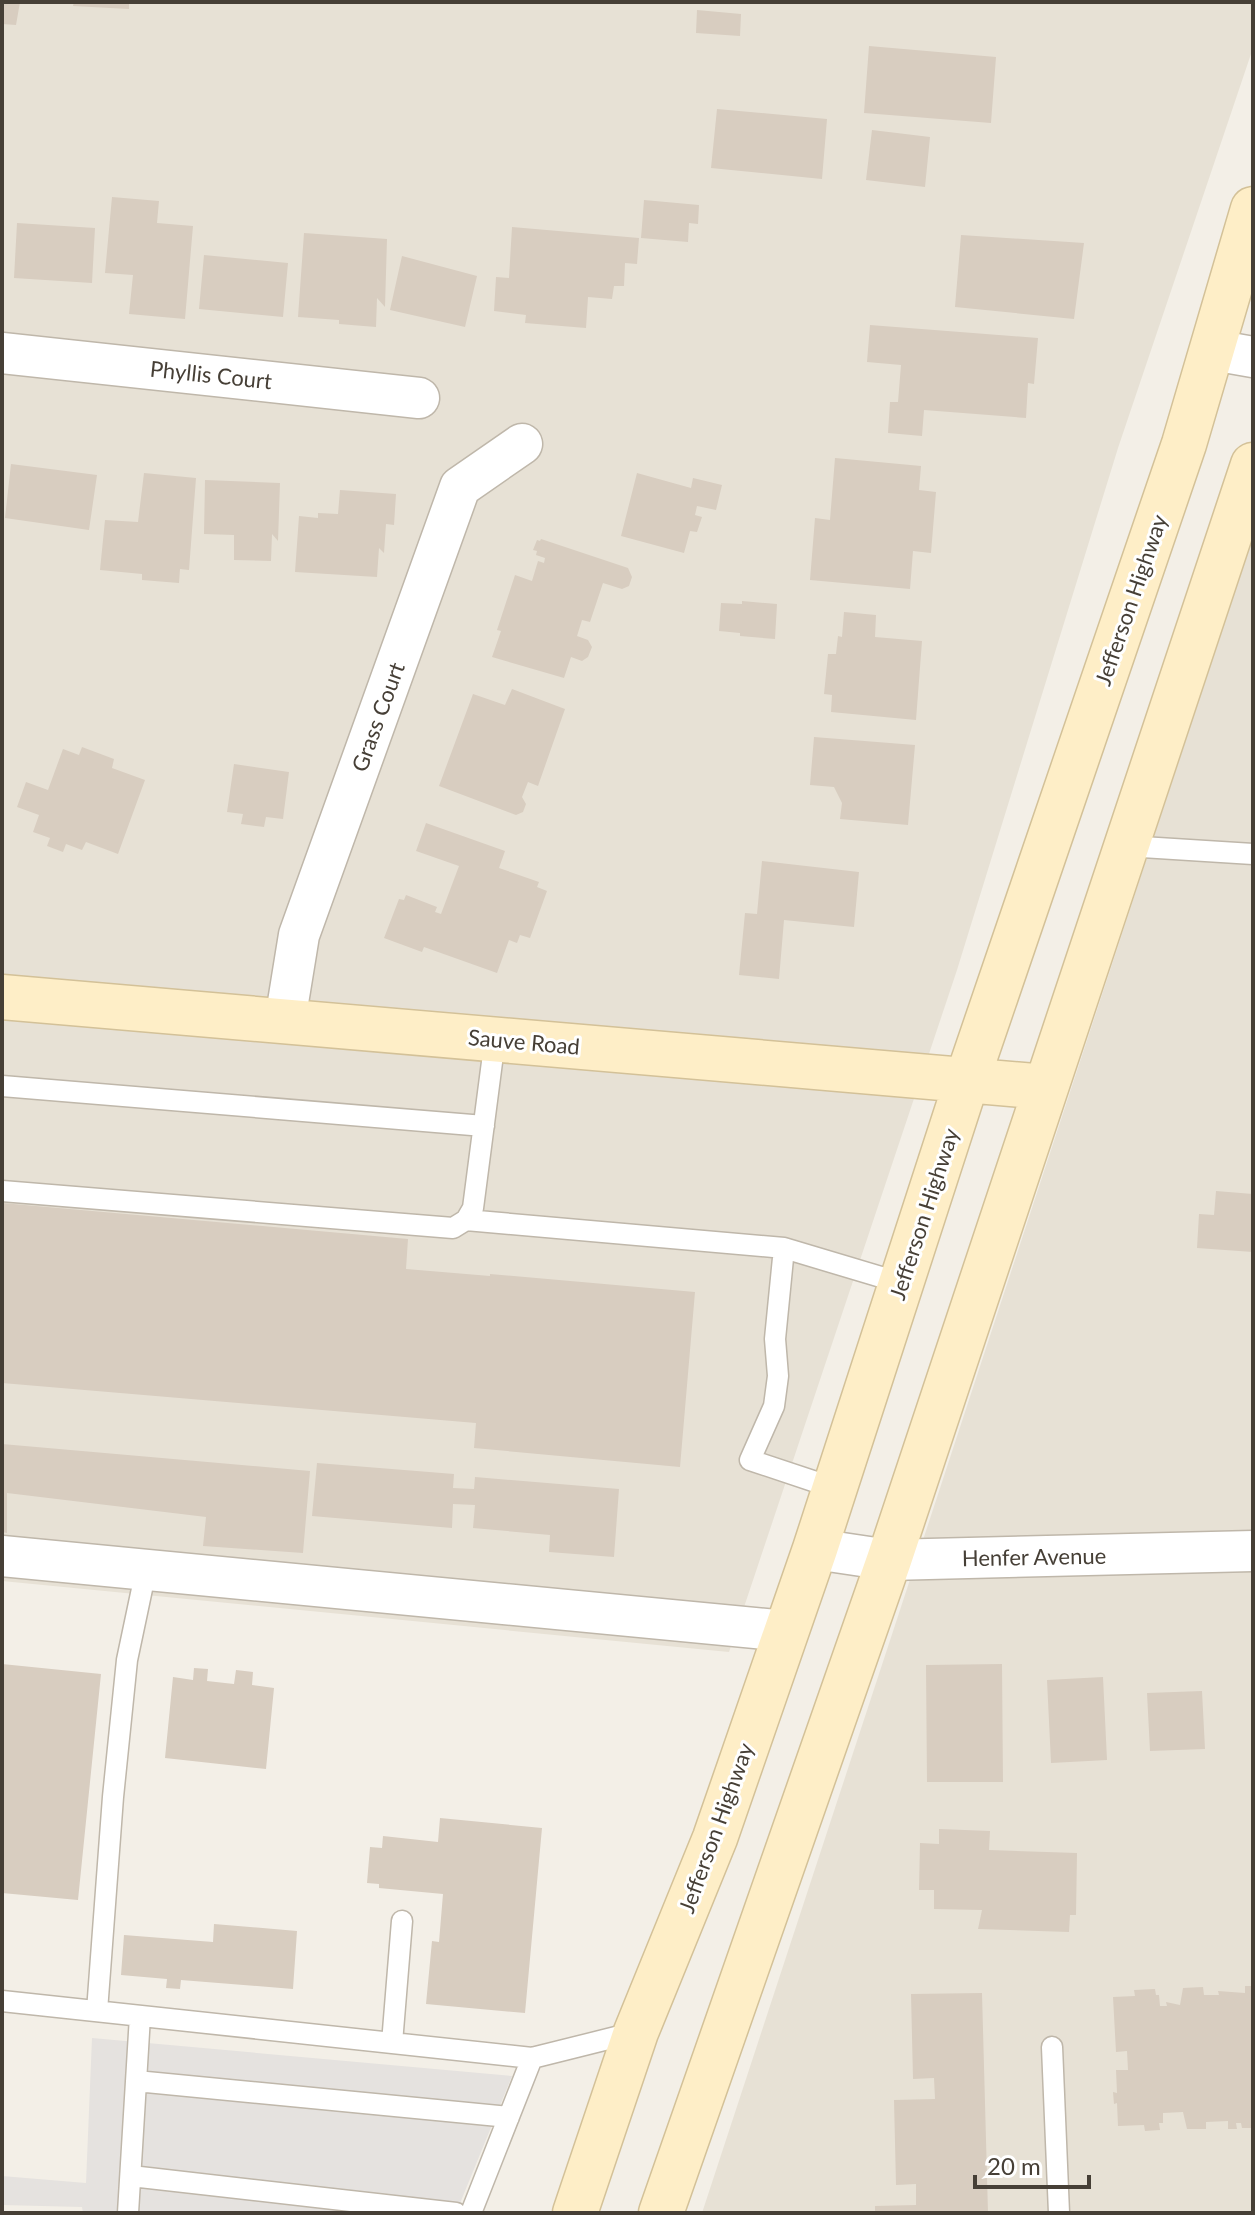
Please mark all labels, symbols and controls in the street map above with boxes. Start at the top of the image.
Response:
street label: Phyllis Court [149,355,273,394]
street label: Jefferson Highway [1089,510,1173,689]
street label: Grass Court [345,658,410,775]
street label: Sauve Road [467,1023,581,1060]
street label: Jefferson Highway [883,1124,964,1303]
street label: Henfer Avenue [962,1542,1106,1571]
street label: Jefferson Highway [672,1739,759,1916]
scale bar [975,2139,1089,2189]
text: 20 m [987,2151,1041,2180]

